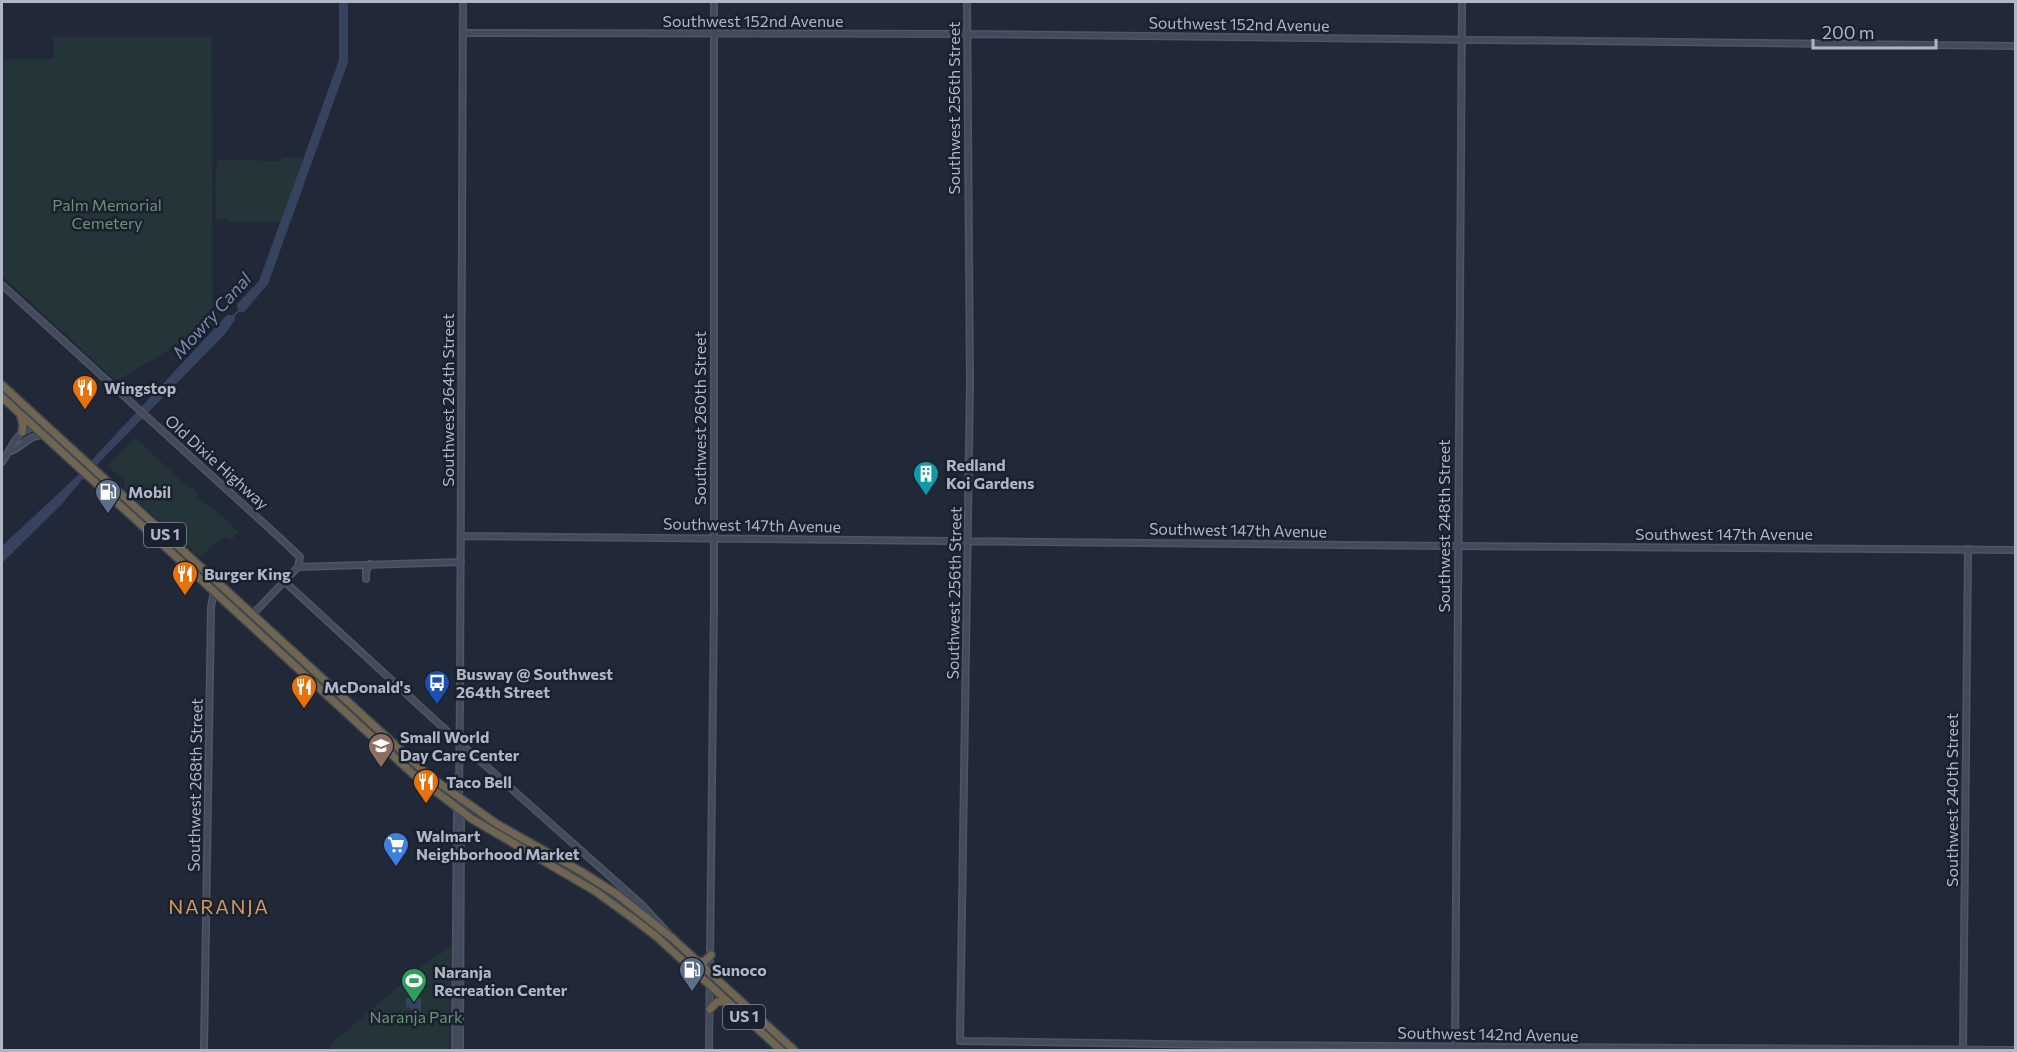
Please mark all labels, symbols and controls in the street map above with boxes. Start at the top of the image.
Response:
street label: Southwest 152nd Avenue [663,11,843,30]
street label: Southwest 152nd Avenue [1148,12,1330,35]
scale bar [1813,12,1936,50]
street label: Southwest 256th Street [944,21,963,195]
text: 200 m [1822,21,1875,43]
park label: Palm Memorial Cemetery [52,195,162,232]
water label: Mowry Canal [167,268,256,363]
street label: Southwest 264th Street [438,313,457,487]
street label: Southwest 260th Street [690,330,709,505]
restaurant icon: Wingstop [70,373,100,411]
place label: Wingstop [104,378,176,397]
street label: Old Dixie Highway [162,410,273,513]
street label: Southwest 248th Street [1434,439,1453,613]
place label: Redland Koi Gardens [946,455,1035,492]
building icon: Redland Koi Gardens [911,459,941,497]
fuel station icon: Mobil [93,477,123,515]
place label: Mobil [128,482,171,501]
street label: Southwest 256th Street [942,506,965,680]
street label: Southwest 147th Avenue [663,513,841,536]
street label: Southwest 147th Avenue [1149,518,1327,541]
road number: US 1 [144,523,186,547]
street label: Southwest 147th Avenue [1635,524,1813,543]
restaurant icon: Burger King [170,559,200,597]
place label: Burger King [204,564,291,583]
place label: Busway @ Southwest 264th Street [456,664,613,701]
bus stop icon: Busway @ Southwest 264th Street [422,668,452,706]
restaurant icon: McDonald's [289,672,319,710]
place label: McDonald's [324,677,411,696]
street label: Southwest 268th Street [183,698,206,872]
street label: Southwest 240th Street [1942,713,1961,887]
place label: Small World Day Care Center [400,727,520,764]
school or university icon: Small World Day Care Center [366,731,396,769]
restaurant icon: Taco Bell [411,767,441,805]
place label: Taco Bell [446,772,512,791]
place label: Walmart Neighborhood Market [416,826,580,863]
supermarket icon: Walmart Neighborhood Market [381,830,411,868]
district label: NARANJA [168,894,270,918]
fuel station icon: Sunoco [677,955,707,993]
place label: Sunoco [712,960,767,979]
place label: Naranja Recreation Center [434,962,568,999]
sports icon: Naranja Recreation Center [399,966,429,1004]
road number: US 1 [723,1005,765,1029]
park label: Naranja Park [369,1007,463,1026]
street label: Southwest 142nd Avenue [1397,1022,1579,1045]

